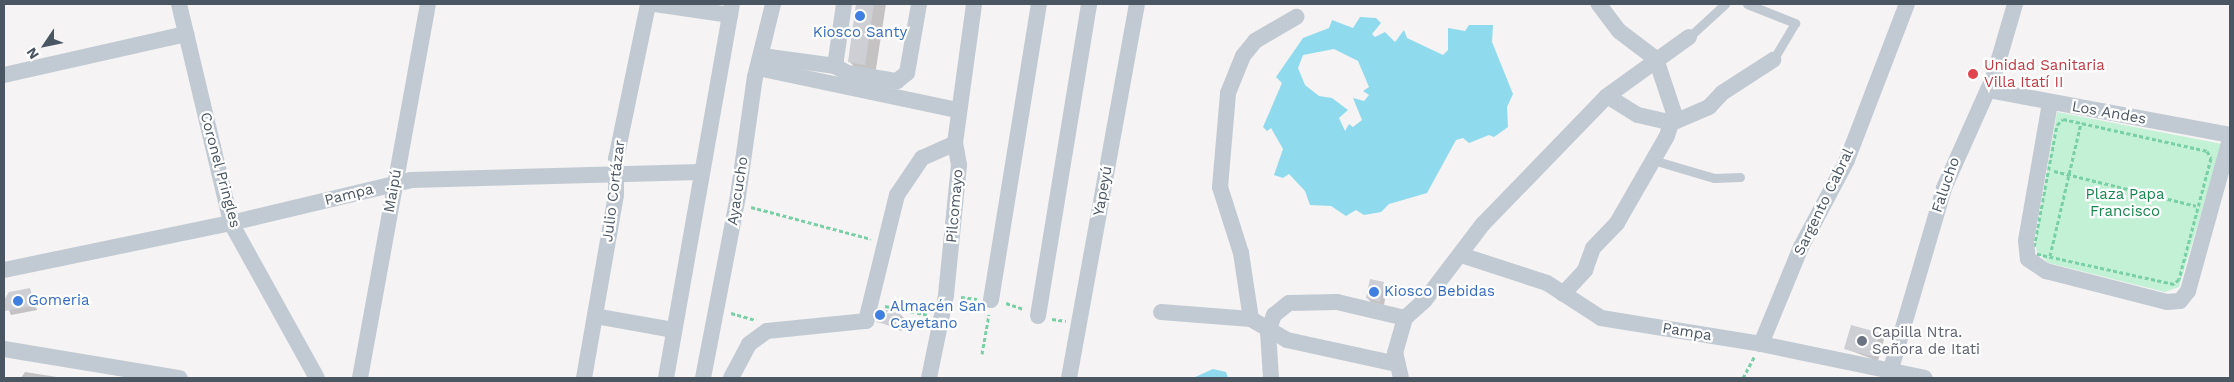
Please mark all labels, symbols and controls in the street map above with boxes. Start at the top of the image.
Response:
marker: Kiosco Santy [854,10,866,22]
north arrow [20,20,70,70]
place label: Kiosco Santy [813,24,907,42]
text: N [23,45,42,62]
place label: Unidad Sanitaria Villa Itatí II [1984,56,2105,91]
marker: Unidad Sanitaria Villa Itatí II [1966,67,1980,81]
street label: Los Andes [2070,98,2148,128]
street label: Coronel Pringles [196,110,244,230]
street label: Julio Cortázar [599,139,629,243]
street label: Sargento Cabral [1790,145,1858,259]
street label: Ayacucho [724,155,752,227]
street label: Falucho [1928,155,1964,215]
street label: Yapeyú [1090,165,1116,217]
street label: Maipú [380,168,406,214]
street label: Pilcomayo [943,168,967,244]
street label: Pampa [323,180,375,210]
park label: Plaza Papa Francisco [2085,185,2165,220]
place label: Kiosco Bebidas [1384,283,1495,301]
marker: Kiosco Bebidas [1368,286,1380,298]
place label: Gomeria [28,292,89,310]
marker: Gomeria [12,295,24,307]
place label: Almacén San Cayetano [890,297,986,332]
marker: Almacén San Cayetano [874,309,886,321]
street label: Pampa [1661,319,1713,345]
place label: Capilla Ntra. Señora de Itati [1872,323,1980,358]
marker: Capilla Ntra. Señora de Itati [1856,335,1868,347]

